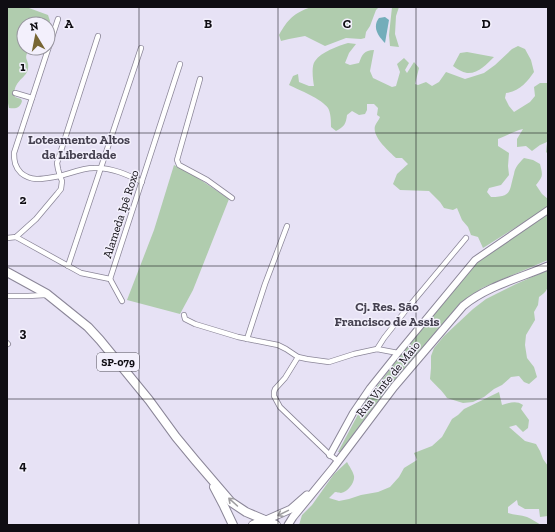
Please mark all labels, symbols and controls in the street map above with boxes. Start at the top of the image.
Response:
north arrow [16,16,56,56]
text: A [65,16,74,31]
text: B [204,16,212,31]
text: C [343,16,351,31]
text: D [481,16,491,31]
text: N [29,19,40,34]
text: 1 [20,59,26,74]
district label: Loteamento Altos da Liberdade [28,132,130,162]
street label: Alameda Ipê Roxo [100,168,142,260]
text: 2 [20,192,27,207]
district label: Cj. Res. São Francisco de Assis [334,299,440,329]
text: 3 [20,325,27,340]
street label: Rua Vinte de Maio [353,338,423,420]
road number: SP-079 [97,353,139,371]
text: 4 [19,458,27,473]
one-way arrow [228,498,238,507]
one-way arrow [277,510,289,517]

